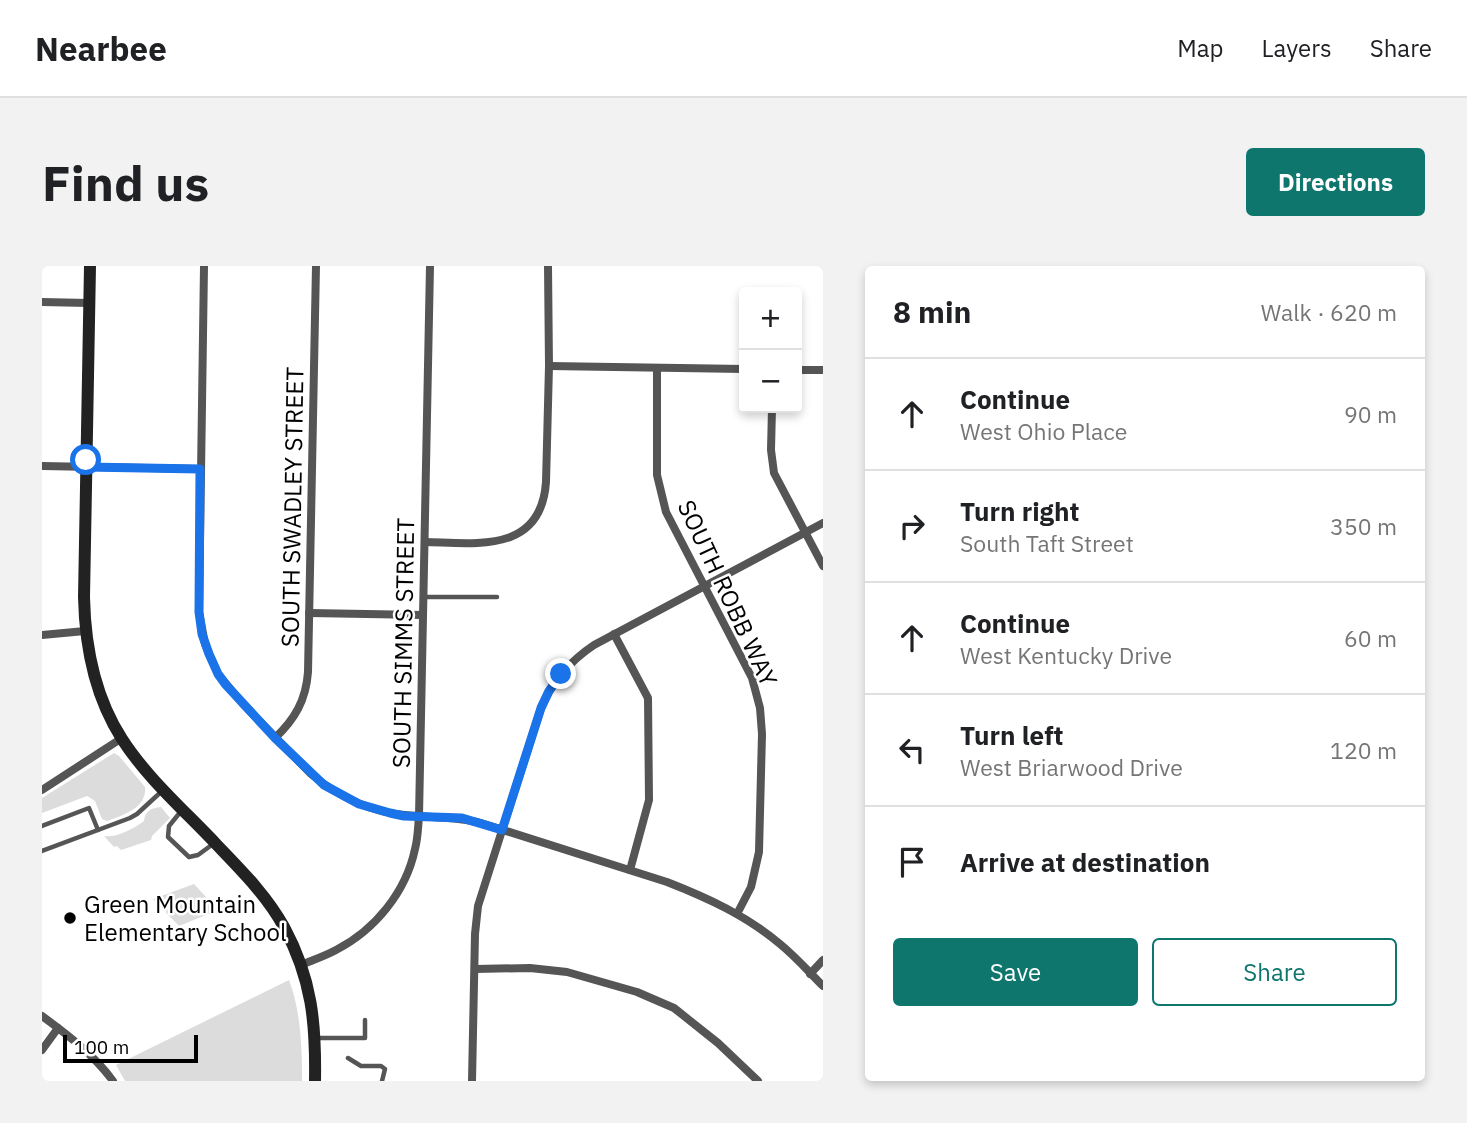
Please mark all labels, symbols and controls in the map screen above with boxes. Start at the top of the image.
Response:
text: Nearbee [35,27,167,70]
text: Map [1177,32,1224,64]
text: Layers [1262,32,1332,64]
text: Share [1370,32,1432,64]
button: Directions [1246,148,1425,216]
text: Find us [42,151,209,214]
map controls [739,287,802,413]
button: + [739,287,802,350]
text: 8 min [893,292,971,331]
text: Walk · 620 m [1261,297,1397,327]
button: − [739,350,802,413]
street label: SOUTH SWADLEY STREET [274,366,310,647]
text: Continue [960,382,1070,416]
icon: ahead [893,395,931,433]
text: 90 m [1344,399,1397,429]
text: West Ohio Place [960,416,1127,446]
route start [70,444,101,475]
text: Turn right [960,494,1079,528]
street label: SOUTH ROBB WAY [671,495,785,691]
icon: right [893,507,931,545]
text: 350 m [1330,511,1397,541]
street label: SOUTH SIMMS STREET [385,517,421,768]
text: South Taft Street [960,528,1134,558]
text: Continue [960,606,1070,640]
icon: ahead [893,619,931,657]
text: 60 m [1344,623,1397,653]
text: West Kentucky Drive [960,640,1172,670]
route end [545,658,576,689]
text: Turn left [960,718,1063,752]
icon: left [893,731,931,769]
text: 120 m [1330,735,1397,765]
text: West Briarwood Drive [960,752,1183,782]
icon: arrive [893,843,931,881]
text: Arrive at destination [960,845,1210,879]
place label: Green Mountain Elementary School [84,888,286,948]
marker: Green Mountain Elementary School [62,910,78,926]
button: Save [893,938,1138,1006]
button: Share [1152,938,1397,1006]
scale bar [63,1032,198,1064]
text: 100 m [74,1035,129,1059]

